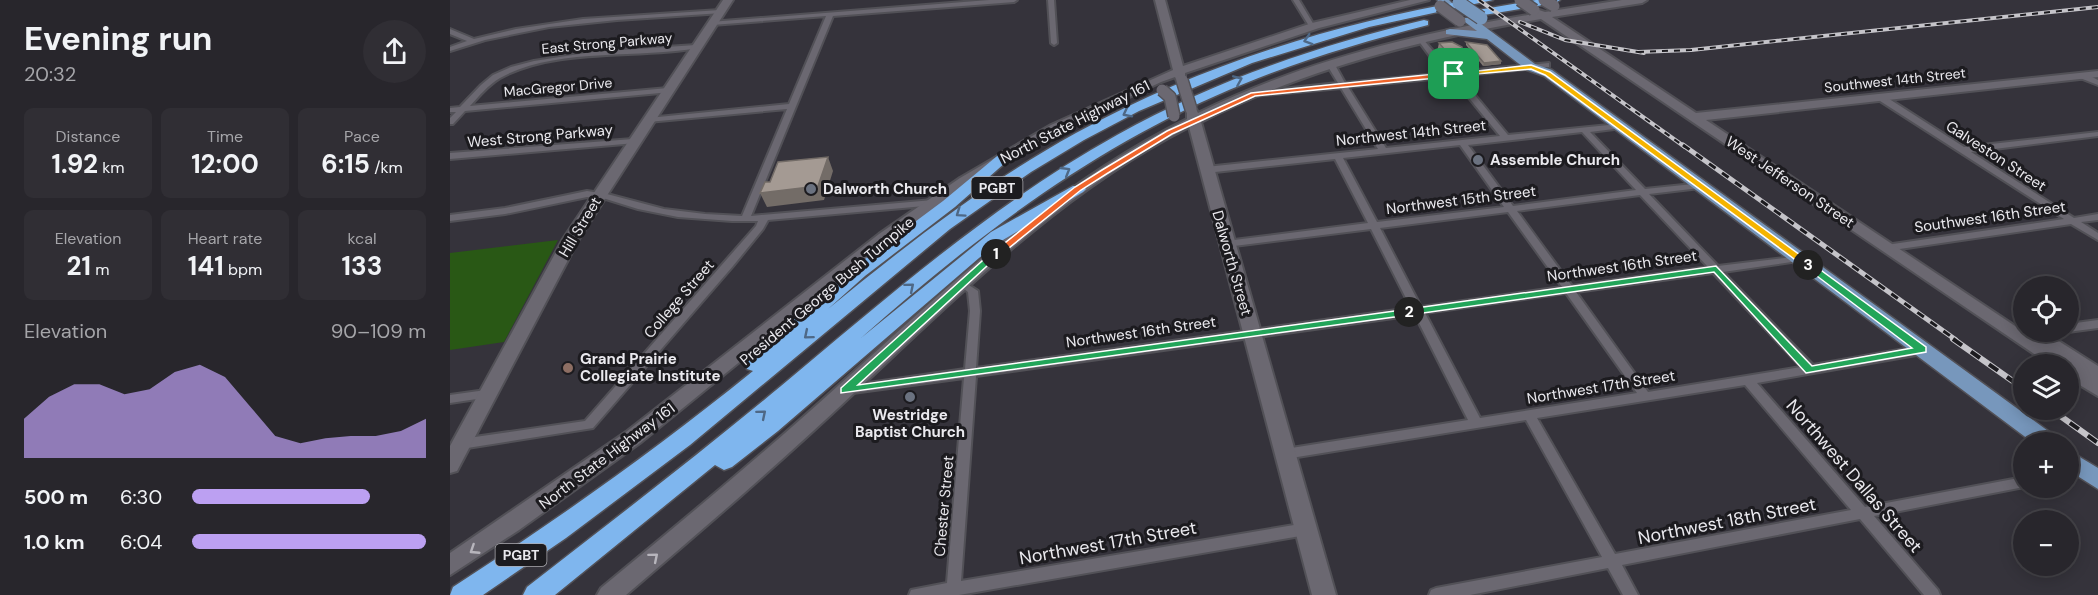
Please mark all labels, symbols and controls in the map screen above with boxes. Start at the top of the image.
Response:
text: Evening run [24,17,212,60]
button: share [363,20,426,83]
street label: East Strong Parkway [541,28,673,58]
one-way arrow [1303,33,1314,45]
pin [1428,48,1479,99]
icon: arrive [1437,57,1470,90]
text: 20:32 [24,61,76,87]
street label: Southwest 14th Street [1823,64,1967,96]
street label: MacGregor Drive [503,73,613,101]
one-way arrow [1232,75,1243,87]
street label: North State Highway 161 [997,76,1153,168]
one-way arrow [1123,105,1134,117]
street label: Northwest 14th Street [1335,115,1487,151]
street label: Galveston Street [1942,116,2050,196]
street label: West Strong Parkway [466,120,614,152]
text: Distance [56,126,120,147]
text: Time [207,126,243,147]
text: Pace [344,126,380,147]
street label: West Jefferson Street [1722,132,1858,233]
text: 1.92 [51,147,98,181]
text: 12:00 [191,147,259,181]
text: 6:15 [321,147,370,181]
place label: Assemble Church [1490,150,1620,170]
marker: Assemble Church [1471,153,1485,167]
text: km [98,157,125,178]
text: /km [370,157,403,178]
one-way arrow [1060,166,1070,178]
road number: PGBT [972,177,1022,199]
place label: Dalworth Church [823,179,947,199]
street label: Northwest 15th Street [1385,181,1537,219]
marker: Dalworth Church [804,182,818,196]
street label: Hill Street [554,193,606,261]
street label: Southwest 16th Street [1913,196,2067,238]
one-way arrow [956,206,967,217]
street label: Dalworth Street [1207,208,1257,318]
street label: President George Bush Turnpike [736,212,918,370]
text: Elevation [55,228,121,249]
text: Heart rate [188,228,262,249]
text: kcal [348,228,376,249]
pin: 1 [981,239,1011,269]
text: 1 [993,243,999,264]
street label: Northwest 16th Street [1546,246,1698,286]
text: 21 [67,249,91,283]
text: 141 [188,249,224,283]
text: 133 [342,249,382,283]
pin: 3 [1793,250,1823,280]
text: 3 [1803,254,1813,275]
street label: College Street [639,255,719,343]
text: m [91,259,109,280]
text: bpm [224,259,262,280]
map controls [2013,276,2079,576]
button: locate [2013,276,2079,342]
one-way arrow [903,284,914,295]
pin: 2 [1394,297,1424,327]
text: 2 [1404,301,1414,322]
street label: Northwest 16th Street [1065,312,1217,352]
text: Elevation [24,318,107,344]
text: 90–109 m [331,318,426,344]
one-way arrow [804,328,815,339]
place label: Grand Prairie Collegiate Institute [580,349,720,386]
button: layers [2013,354,2079,420]
marker: Grand Prairie Collegiate Institute [561,361,575,375]
street label: Northwest 17th Street [1525,365,1677,409]
marker: Westridge Baptist Church [903,390,917,404]
street label: Northwest Dallas Street [1781,394,1927,558]
street label: North State Highway 161 [535,398,679,514]
place label: Westridge Baptist Church [855,405,965,442]
one-way arrow [755,410,766,421]
button: + [2013,432,2079,498]
street label: Chester Street [930,455,958,557]
text: 500 m [24,484,88,510]
text: 6:30 [120,484,162,510]
street label: Northwest 18th Street [1636,492,1818,550]
button: − [2013,510,2079,576]
street label: Northwest 17th Street [1017,516,1199,570]
text: 1.0 km [24,529,85,555]
text: 6:04 [120,529,162,555]
one-way arrow [470,543,481,554]
road number: PGBT [496,544,547,566]
one-way arrow [647,553,658,564]

